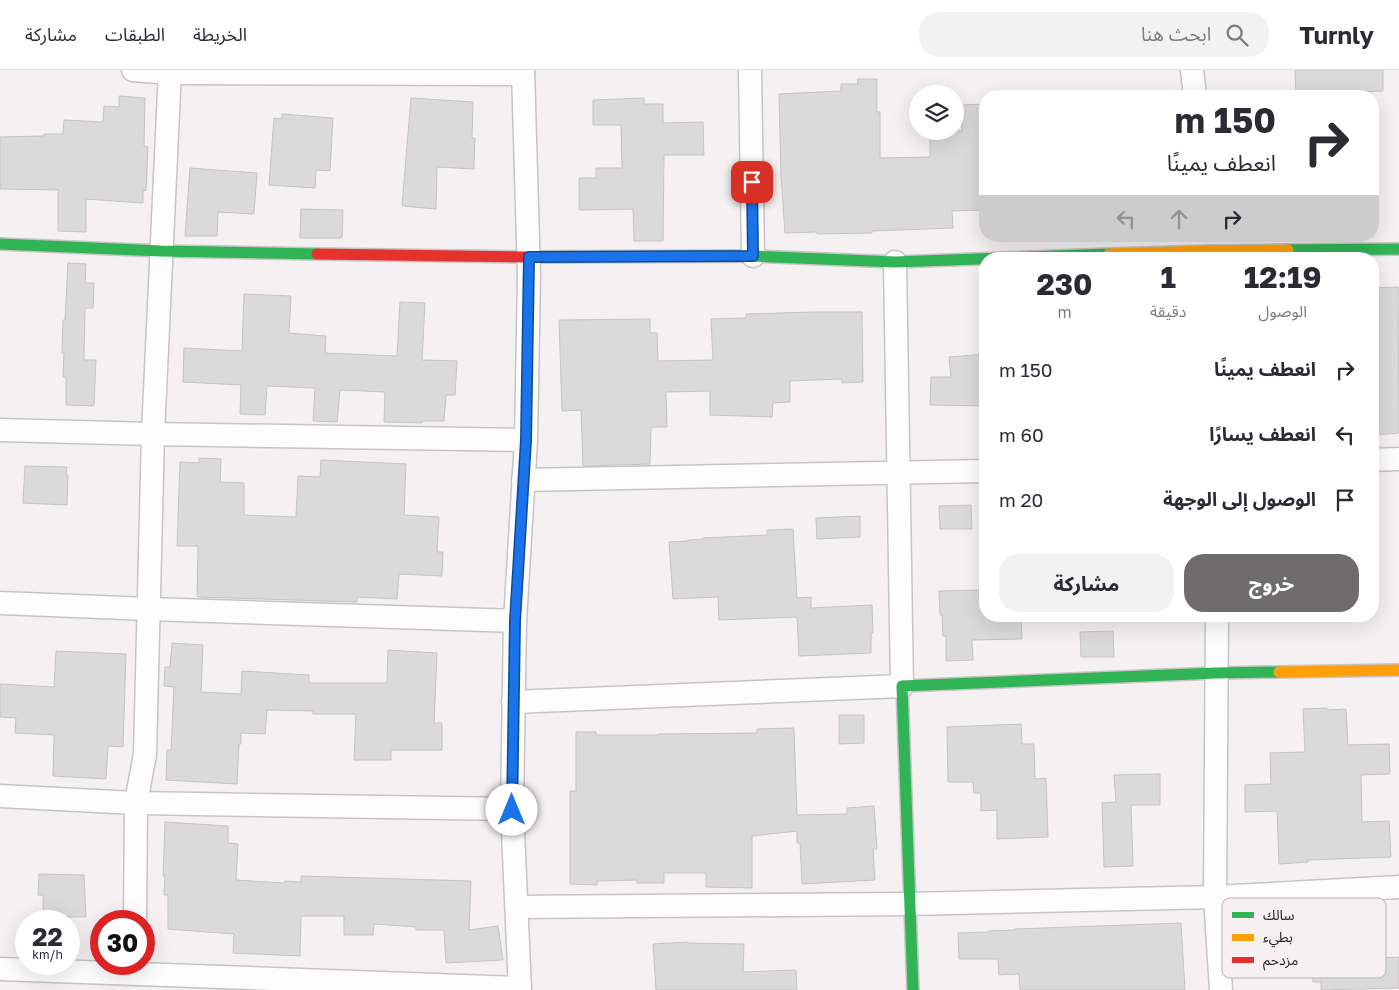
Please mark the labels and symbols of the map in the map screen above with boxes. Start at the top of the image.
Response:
pin [731,161,773,203]
position arrow [485,783,537,835]
legend [1222,898,1386,978]
text: سالك [1263,906,1295,923]
speed limit sign: 30 [90,910,155,975]
text: بطيء [1263,928,1293,948]
text: مزدحم [1263,951,1298,971]

